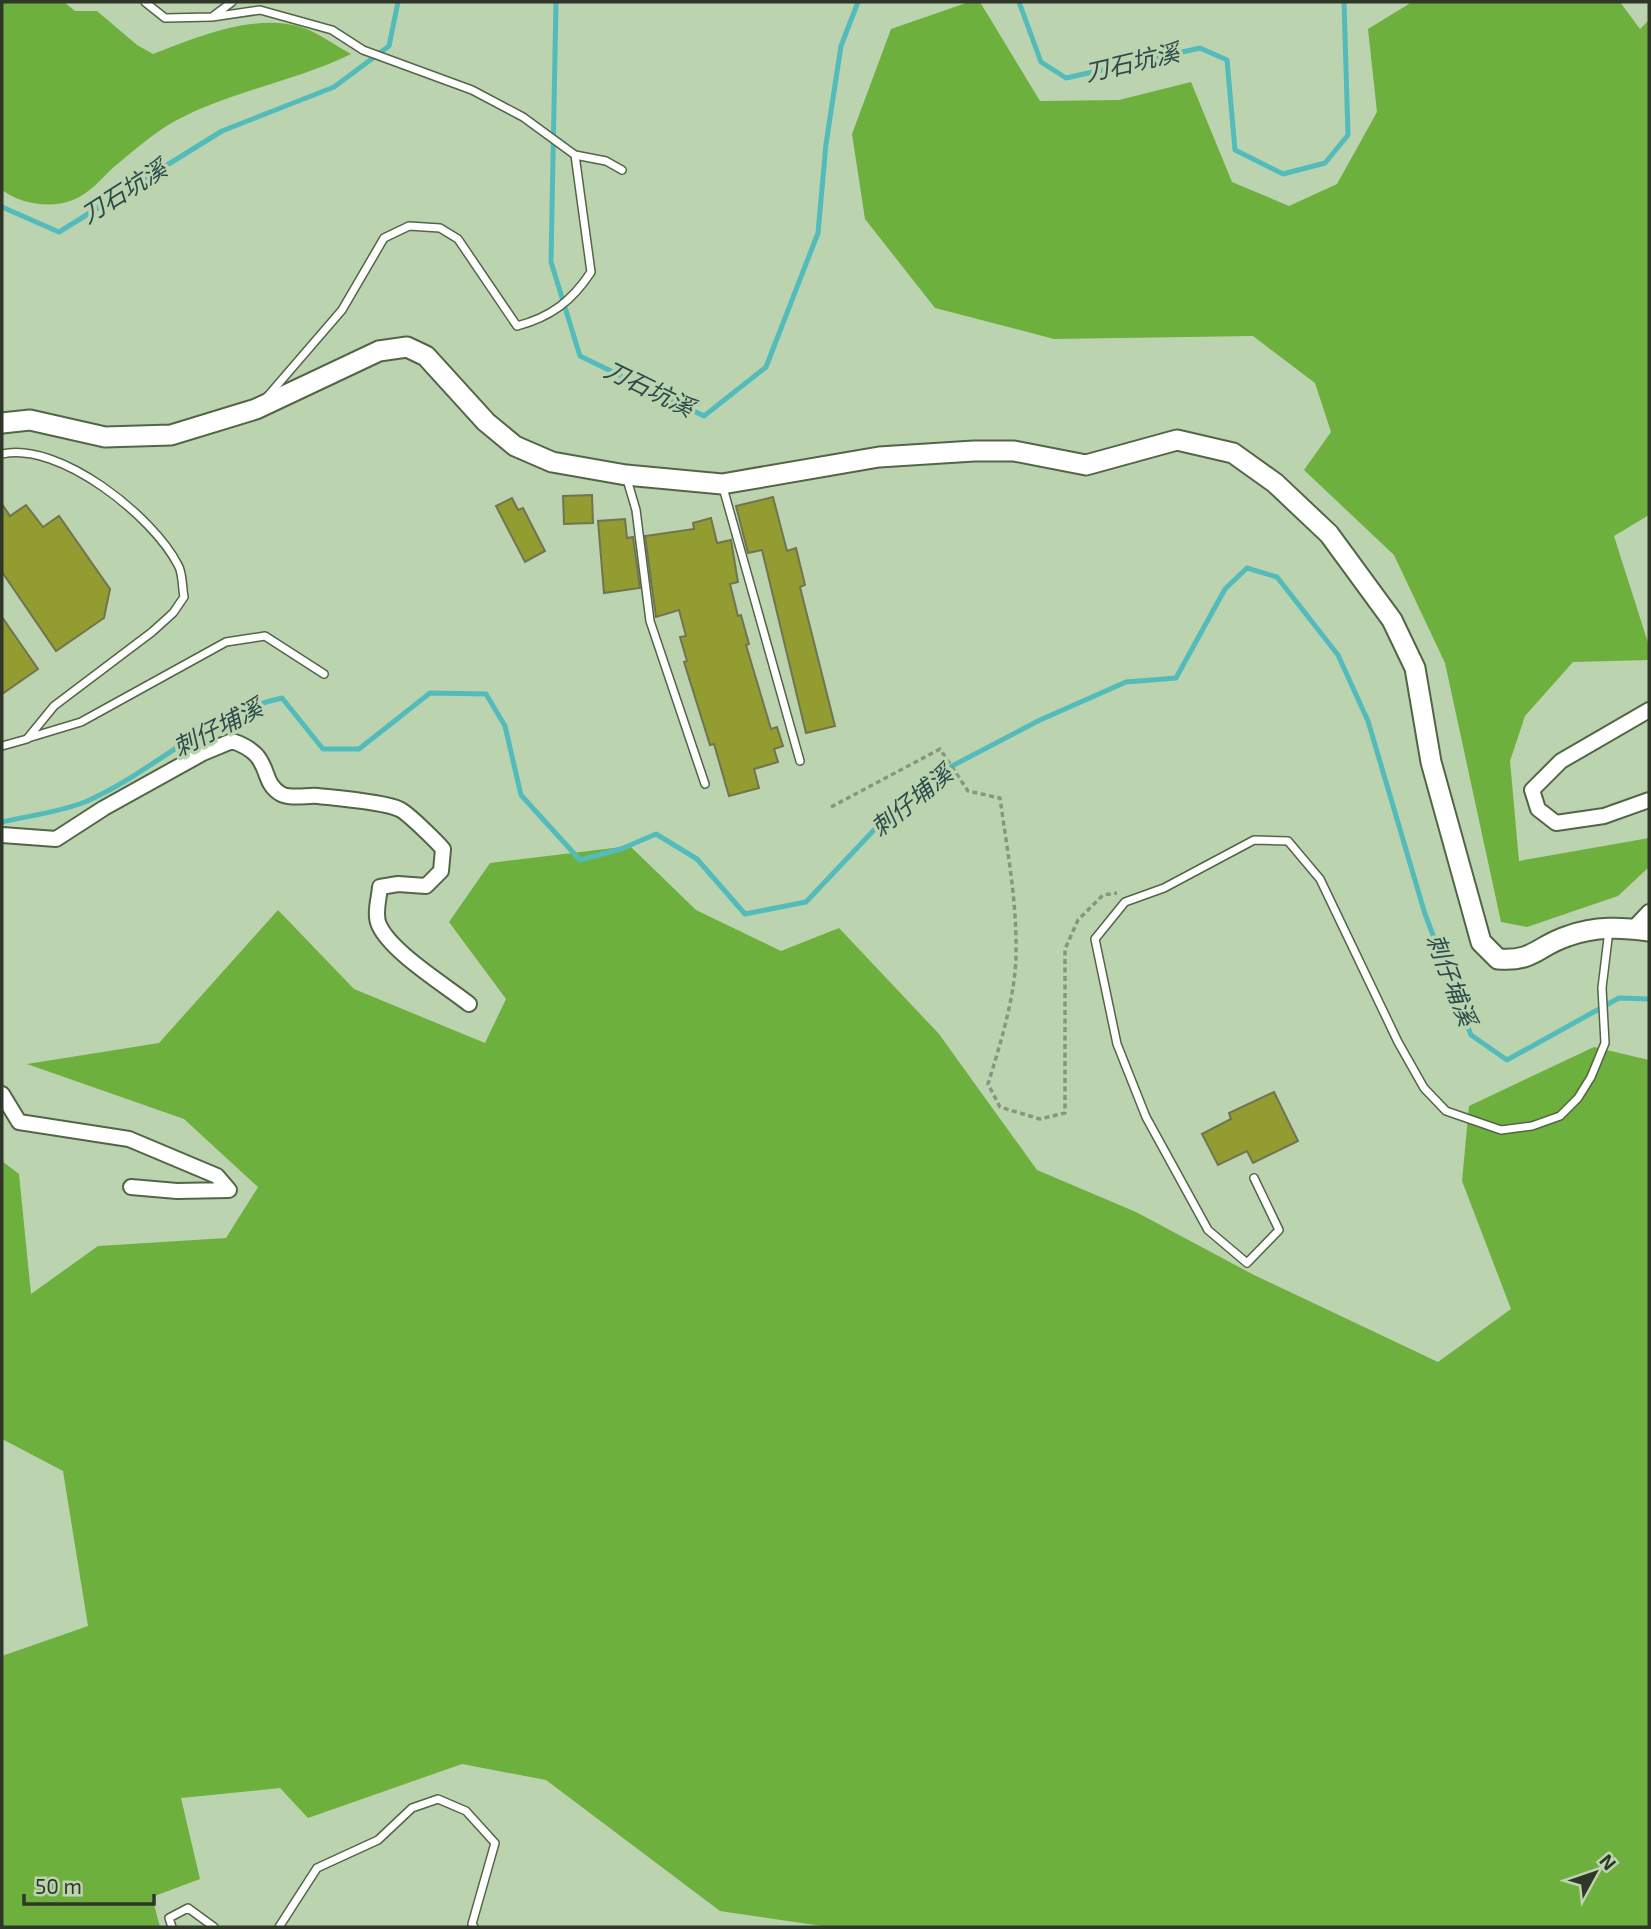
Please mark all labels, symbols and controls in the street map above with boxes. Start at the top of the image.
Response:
water label: 刀石坑溪 [1082,36,1185,86]
water label: 刀石坑溪 [75,151,174,228]
water label: 刀石坑溪 [600,354,702,423]
water label: 刺仔埔溪 [168,691,269,761]
water label: 刺仔埔溪 [865,756,960,841]
water label: 刺仔埔溪 [1422,929,1484,1032]
north arrow [1560,1838,1630,1908]
text: N [1595,1849,1622,1874]
scale bar [24,1862,154,1906]
text: 50 m [35,1873,82,1898]

